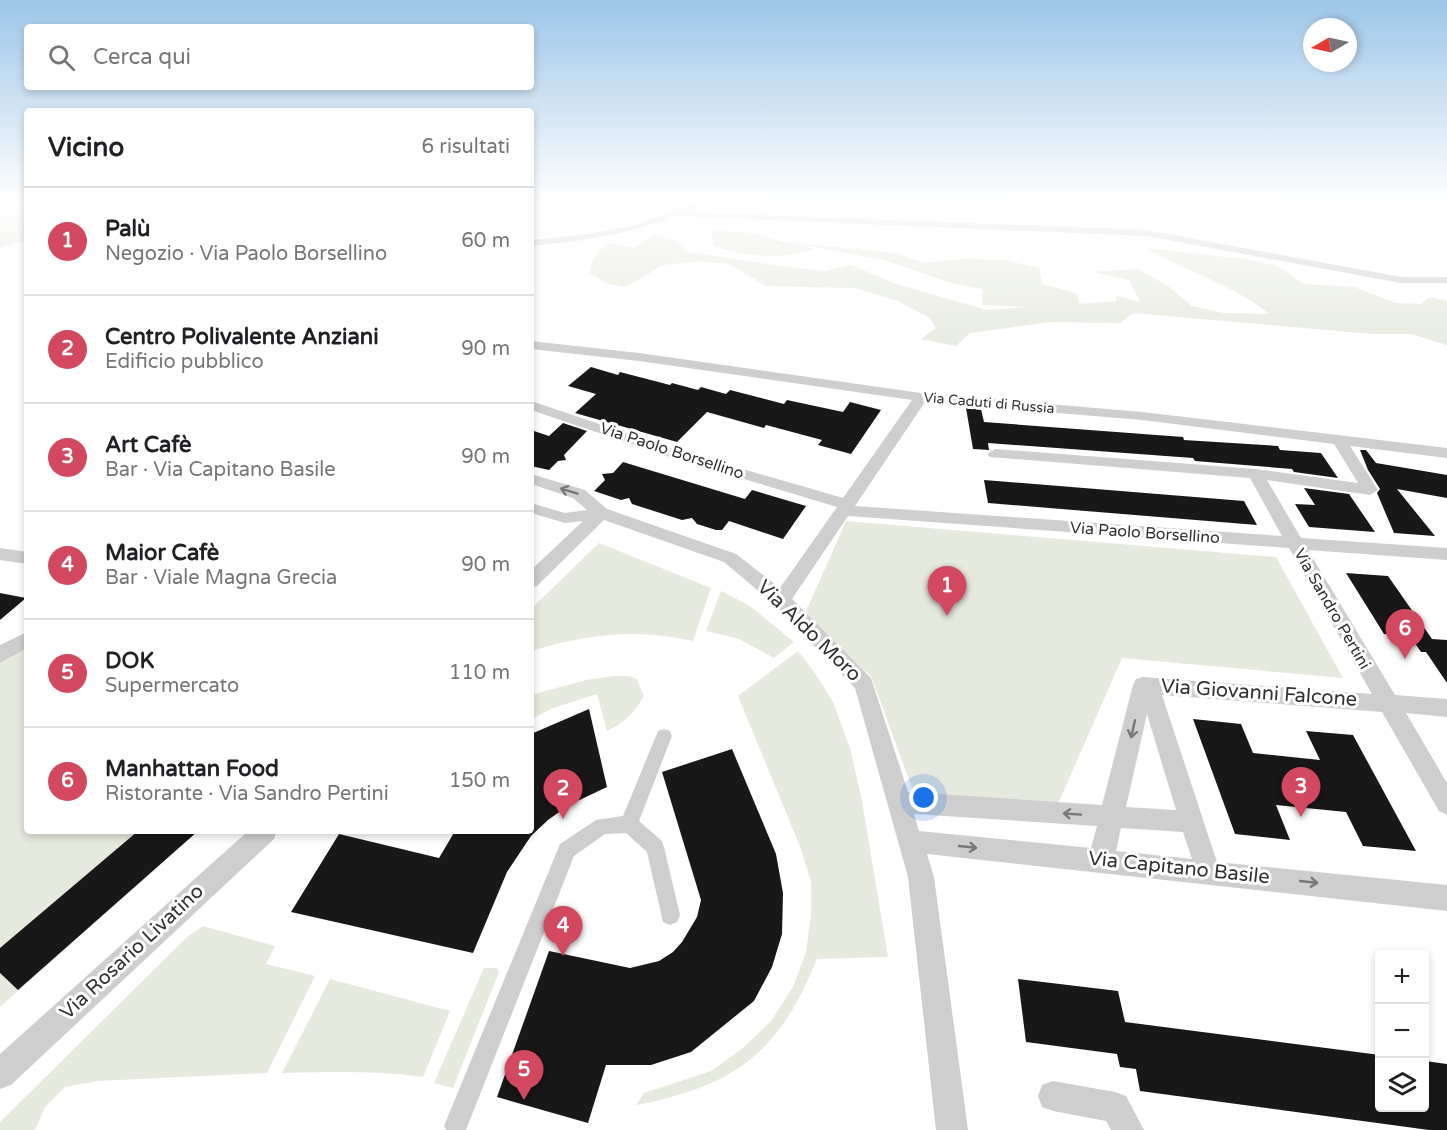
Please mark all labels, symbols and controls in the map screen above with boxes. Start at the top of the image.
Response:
north arrow [1303,18,1357,72]
search box [24,24,534,90]
icon: search [45,41,78,74]
text: Cerca qui [93,44,191,70]
text: Vicino [48,132,124,163]
text: 6 risultati [422,135,510,159]
text: Palù [105,216,150,242]
text: 1 [61,229,74,253]
text: 60 m [461,229,510,253]
text: Negozio · Via Paolo Borsellino [105,242,387,266]
text: Centro Polivalente Anziani [105,324,379,350]
text: 2 [61,337,74,361]
text: 90 m [461,337,510,361]
text: Edificio pubblico [105,350,264,374]
street label: Via Caduti di Russia [923,389,1055,417]
street label: Via Paolo Borsellino [598,418,746,484]
text: Art Cafè [105,432,191,458]
text: 3 [61,445,74,469]
text: 90 m [461,445,510,469]
text: Bar · Via Capitano Basile [105,458,336,482]
one-way arrow [560,485,579,496]
street label: Via Paolo Borsellino [1069,518,1221,548]
text: Maior Cafè [105,540,219,566]
street label: Via Sandro Pertini [1289,545,1375,673]
text: 4 [61,553,74,577]
text: 90 m [461,553,510,577]
text: Bar · Viale Magna Grecia [105,566,337,590]
pin: 1 [928,566,966,616]
street label: Via Aldo Moro [752,575,866,687]
pin: 6 [1386,610,1424,659]
text: DOK [105,648,154,674]
text: 5 [61,661,74,685]
text: 110 m [449,661,510,685]
text: Supermercato [105,674,239,698]
street label: Via Giovanni Falcone [1160,674,1358,712]
one-way arrow [1126,719,1138,738]
text: Manhattan Food [105,756,279,782]
pin: 3 [1282,768,1320,817]
text: 6 [61,769,74,793]
text: 150 m [449,769,510,793]
pin: 2 [544,770,582,819]
text: Ristorante · Via Sandro Pertini [105,782,389,806]
your location [909,783,938,812]
one-way arrow [1062,808,1082,819]
one-way arrow [958,842,978,853]
street label: Via Capitano Basile [1087,847,1271,889]
one-way arrow [1298,877,1318,888]
street label: Via Rosario Livatino [55,879,209,1025]
pin: 4 [544,906,582,956]
map controls [1375,950,1429,1112]
button: + [1375,950,1429,1004]
button: − [1375,1004,1429,1058]
pin: 5 [504,1050,544,1100]
button: layers [1375,1058,1429,1112]

